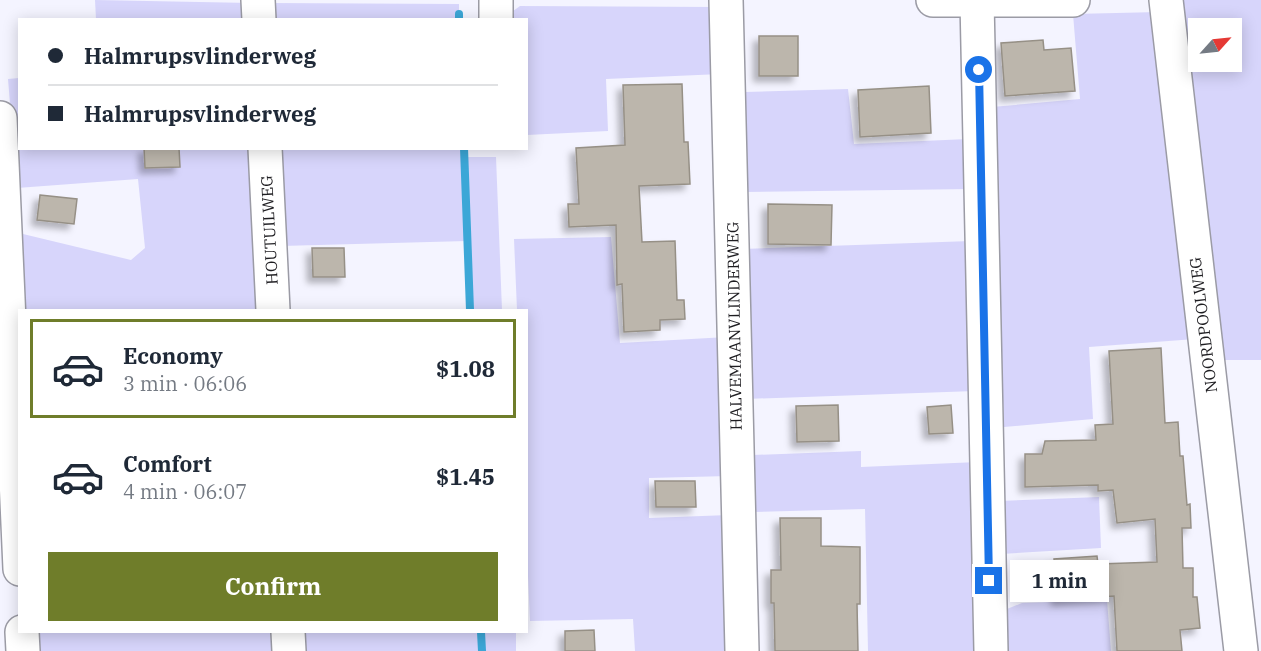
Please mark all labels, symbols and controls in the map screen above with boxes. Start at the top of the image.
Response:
north arrow [1188,18,1242,72]
map controls [1188,18,1242,72]
text: Halmrupsvlinderweg [84,41,316,70]
route start [965,56,992,83]
text: Halmrupsvlinderweg [84,99,316,128]
street label: HOUTUILWEG [256,175,282,285]
street label: HALVEMAANVLINDERWEG [722,221,746,431]
street label: NOORDPOOLWEG [1185,256,1221,394]
text: Economy [123,341,223,370]
icon: car [51,342,105,396]
text: $1.08 [436,354,495,383]
text: 3 min · 06:06 [123,370,247,397]
text: Comfort [123,449,212,478]
icon: car [51,450,105,504]
text: $1.45 [436,462,495,491]
text: 4 min · 06:07 [123,478,247,505]
button: Confirm [48,552,498,621]
callout: 1 min [1010,560,1109,602]
route end [975,567,1002,594]
text: 1 min [1032,567,1088,594]

